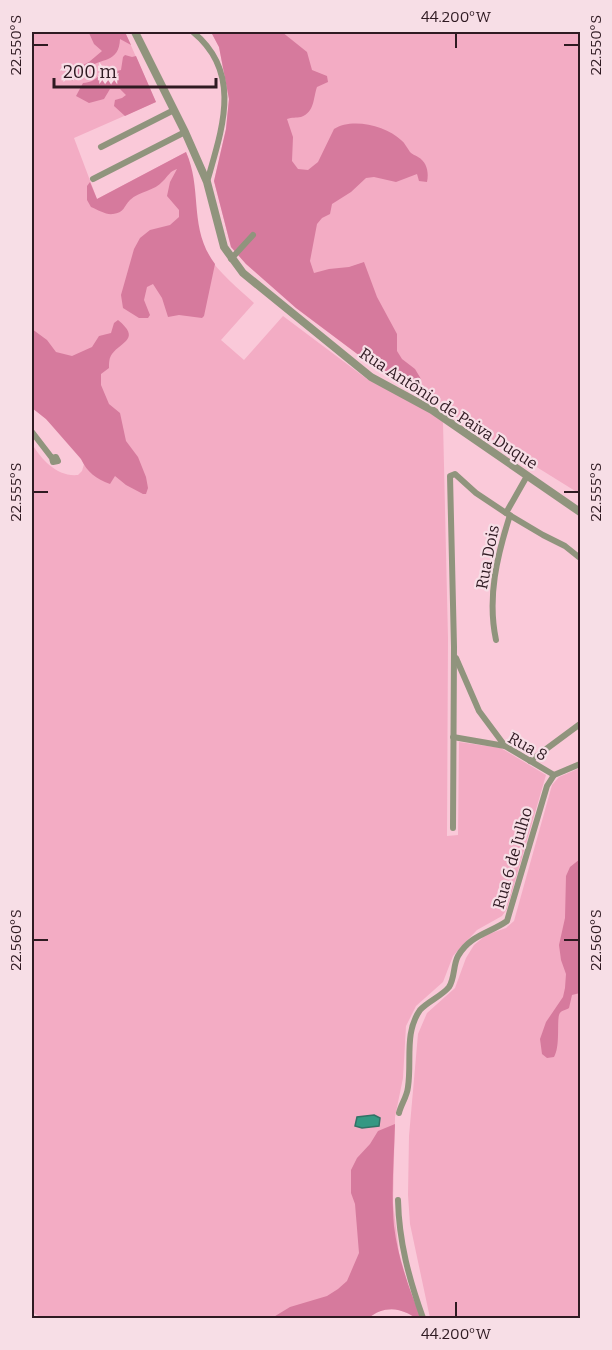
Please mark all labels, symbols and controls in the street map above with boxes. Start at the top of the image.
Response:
text: 44.200°W [421,8,492,26]
text: 22.550°S [7,15,25,75]
text: 22.550°S [587,15,605,75]
scale bar [54,51,216,89]
text: 200 m [63,61,117,83]
street label: Rua Antônio de Paiva Duque [356,344,541,473]
text: 22.555°S [7,463,25,521]
text: 22.555°S [587,463,605,521]
street label: Rua Dois [472,523,503,591]
street label: Rua 8 [505,728,551,765]
street label: Rua 6 de Julho [489,805,536,911]
text: 22.560°S [7,909,25,971]
text: 22.560°S [587,909,605,971]
text: 44.200°W [421,1325,492,1343]

